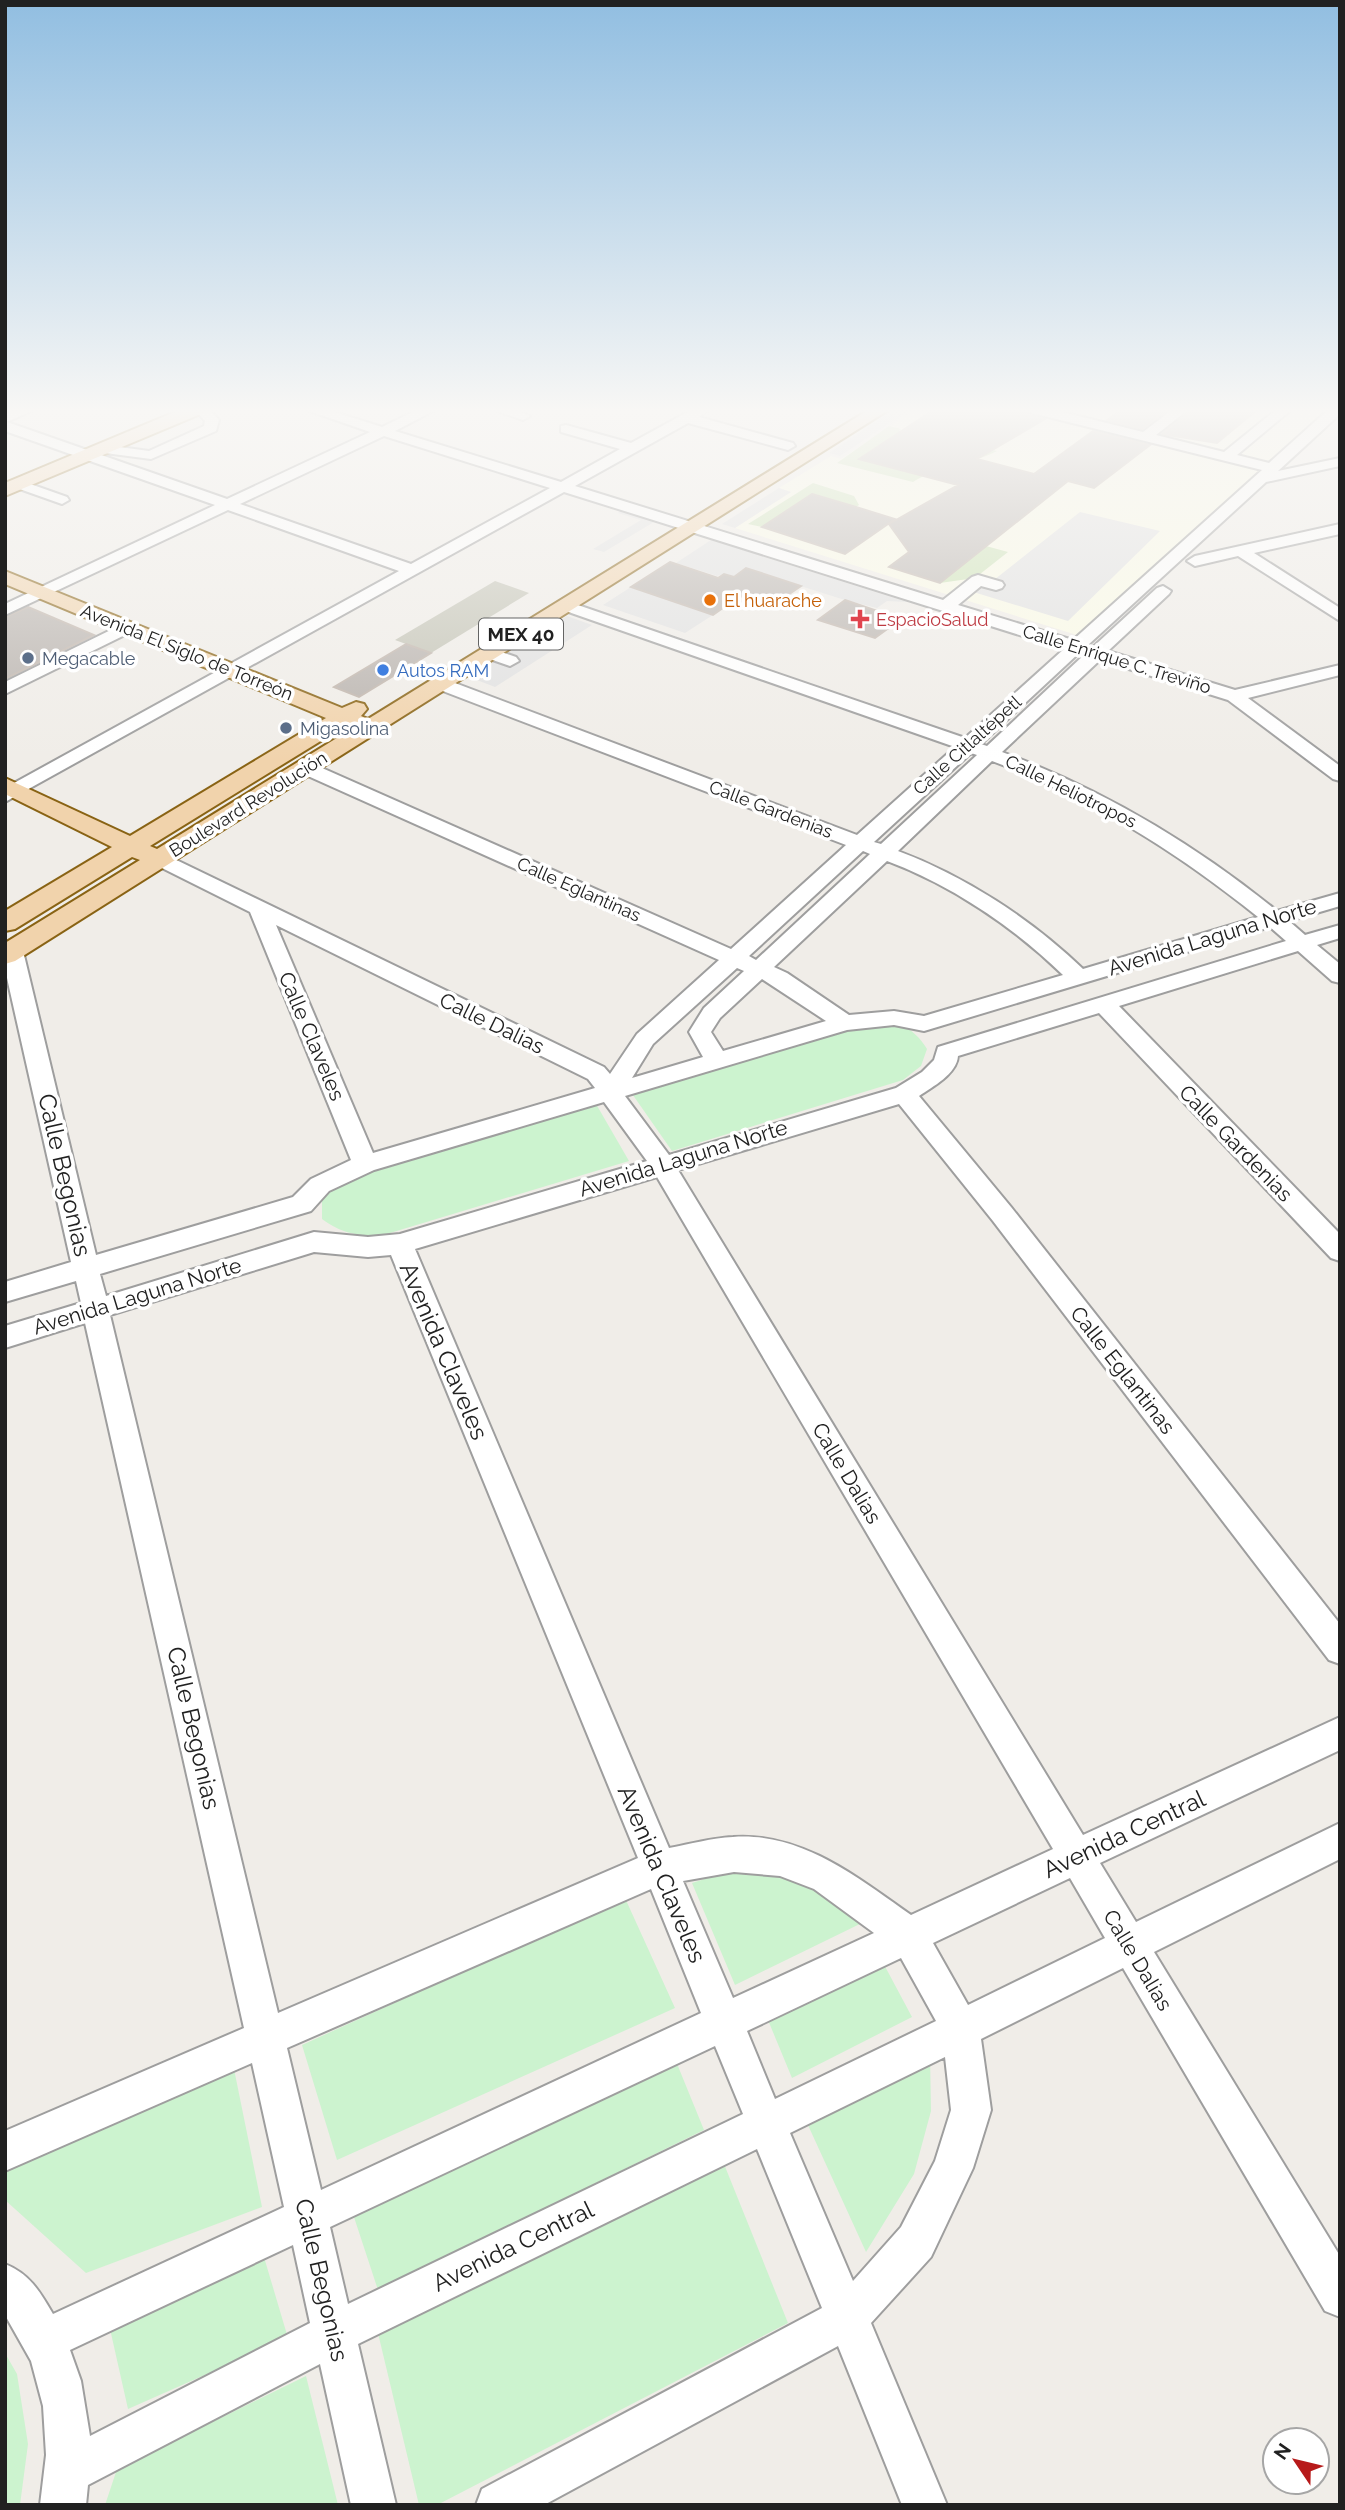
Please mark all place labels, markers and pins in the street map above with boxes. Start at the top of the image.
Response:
place label: El huarache [724,590,822,611]
marker: El huarache [702,592,718,608]
marker: EspacioSalud [850,609,870,629]
place label: EspacioSalud [876,609,988,630]
place label: Megacable [42,648,136,669]
marker: Megacable [20,650,36,666]
place label: Autos RAM [397,660,489,681]
marker: Autos RAM [375,662,391,678]
place label: Migasolina [300,718,389,739]
marker: Migasolina [278,720,294,736]

